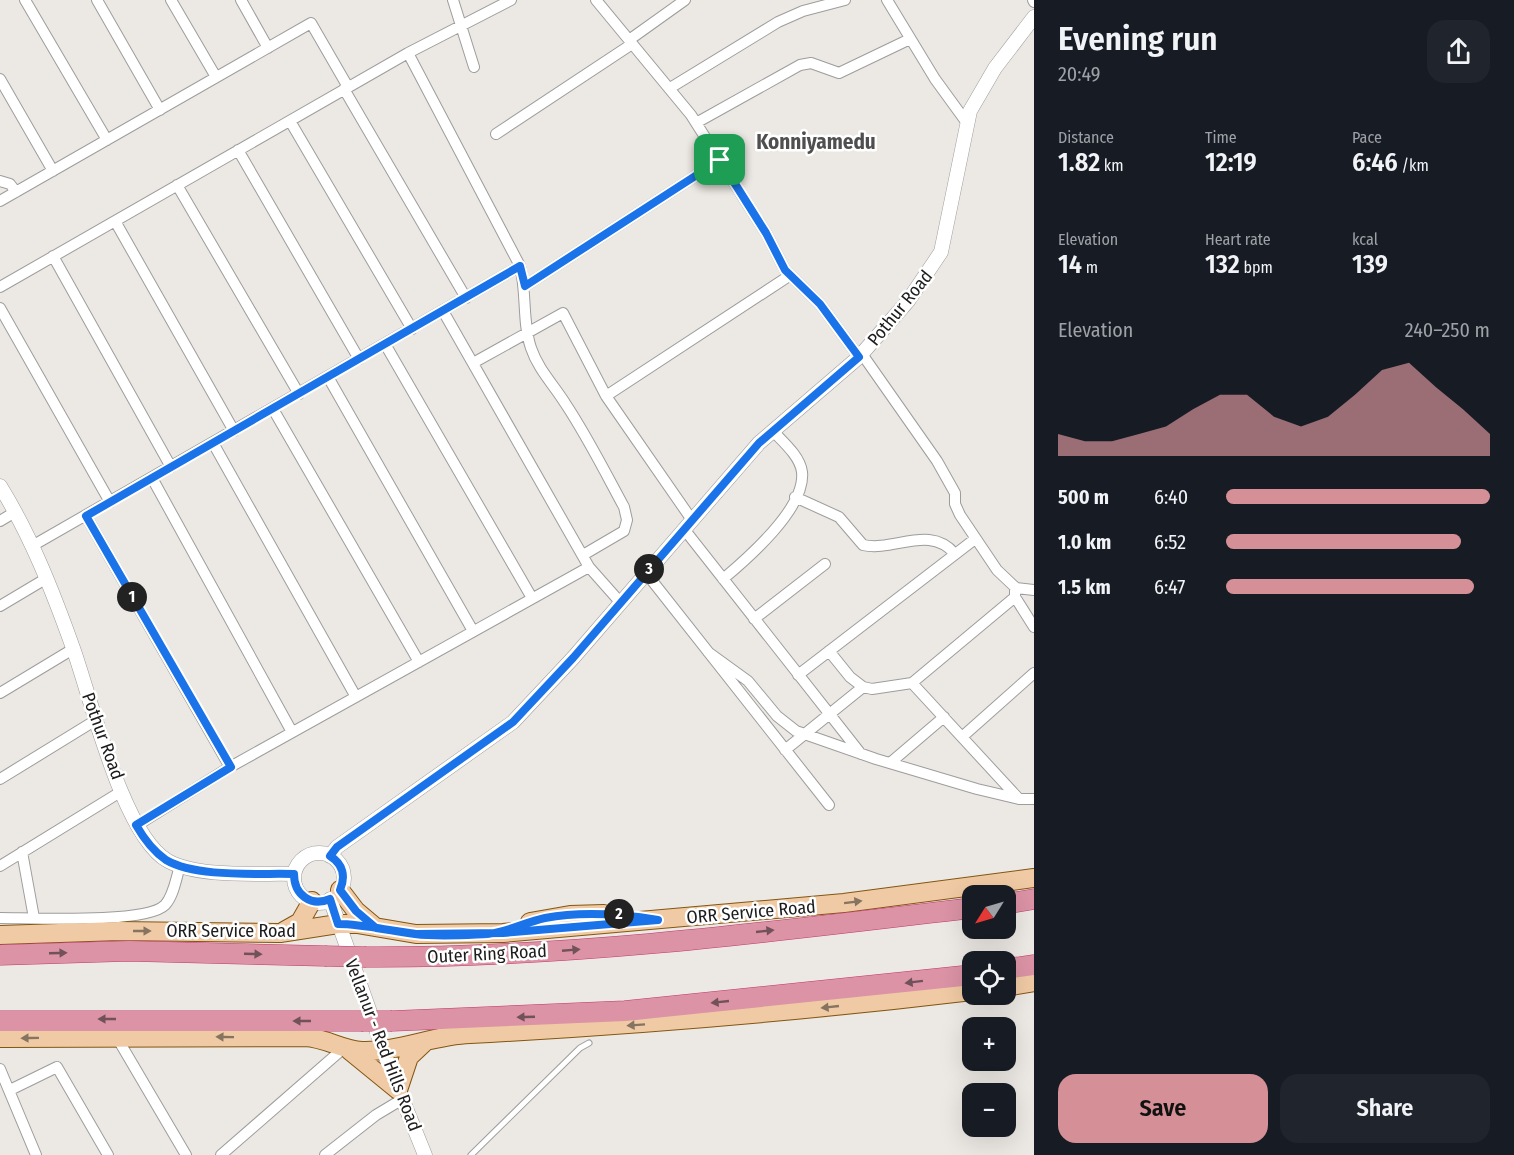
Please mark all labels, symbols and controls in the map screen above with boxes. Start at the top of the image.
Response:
text: Evening run [1058,19,1218,59]
button: share [1427,20,1490,83]
text: 20:49 [1058,62,1100,86]
text: Distance [1058,128,1114,147]
text: Time [1205,128,1237,147]
text: Pace [1352,128,1382,147]
district label: Konniyamedu [756,129,876,155]
pin [694,134,745,185]
icon: arrive [703,143,736,176]
text: 1.82 [1058,147,1100,178]
text: 12:19 [1205,147,1257,178]
text: 6:46 [1352,147,1398,178]
text: km [1100,156,1124,175]
text: /km [1398,156,1429,175]
text: Elevation [1058,230,1118,249]
text: Heart rate [1205,230,1271,249]
text: kcal [1352,230,1378,249]
text: 14 [1058,249,1082,280]
text: 132 [1205,249,1240,280]
text: 139 [1352,249,1388,280]
text: m [1082,258,1098,277]
text: bpm [1240,258,1273,277]
street label: Pothur Road [863,266,937,350]
text: Elevation [1058,318,1133,342]
text: 240–250 m [1405,318,1490,342]
text: 500 m [1058,485,1109,509]
text: 6:40 [1154,485,1188,509]
text: 1.0 km [1058,530,1111,554]
text: 6:52 [1154,530,1186,554]
pin: 3 [634,554,664,584]
text: 3 [645,559,653,578]
text: 1.5 km [1058,575,1111,599]
text: 6:47 [1154,575,1185,599]
pin: 1 [117,582,147,612]
text: 1 [129,587,135,606]
street label: Pothur Road [77,689,129,783]
north arrow [962,885,1016,939]
map controls [962,885,1016,1137]
street label: ORR Service Road [685,895,817,929]
one-way arrow [843,898,862,907]
pin: 2 [604,899,634,929]
text: 2 [615,904,623,923]
street label: ORR Service Road [166,920,296,942]
one-way arrow [133,926,152,936]
one-way arrow [756,926,775,936]
street label: Outer Ring Road [427,940,547,968]
one-way arrow [562,945,581,955]
one-way arrow [49,948,68,958]
one-way arrow [244,949,263,959]
button: locate [962,951,1016,1005]
street label: Vellanur - Red Hills Road [340,956,426,1134]
one-way arrow [904,977,923,987]
one-way arrow [710,997,729,1007]
one-way arrow [821,1002,840,1012]
one-way arrow [516,1013,535,1022]
one-way arrow [98,1014,117,1024]
one-way arrow [293,1016,312,1026]
button: + [962,1017,1016,1071]
one-way arrow [627,1020,646,1030]
one-way arrow [216,1032,235,1042]
one-way arrow [21,1033,40,1042]
button: Save [1058,1074,1268,1143]
button: Share [1280,1074,1490,1143]
button: − [962,1083,1016,1137]

